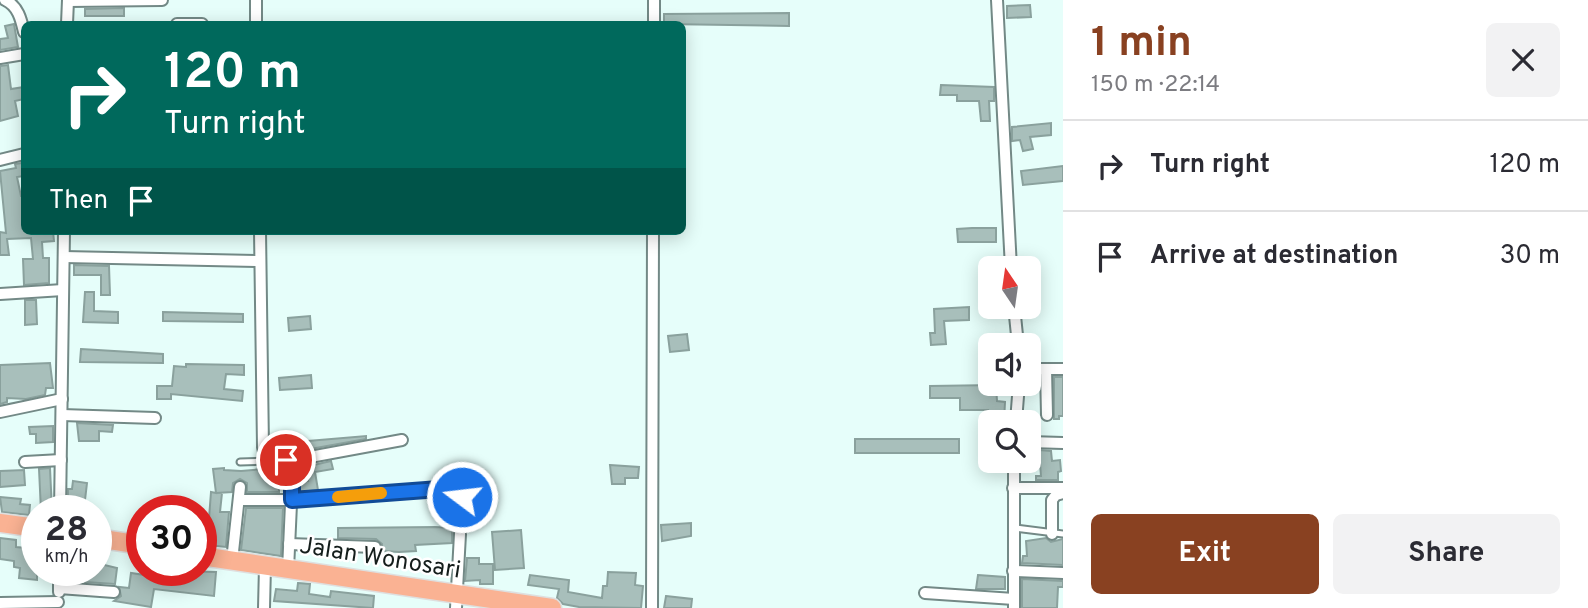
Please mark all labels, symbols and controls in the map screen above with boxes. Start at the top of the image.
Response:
text: 1 min [1091,18,1192,71]
button: close [1486,23,1560,97]
text: 120 m [164,44,301,106]
icon: right [49,49,140,140]
text: 150 m · 22:14 [1091,71,1220,100]
text: Turn right [164,105,306,145]
icon: right [1091,147,1129,185]
text: Turn right [1150,149,1270,182]
text: 120 m [1490,149,1560,182]
icon: arrive [122,182,160,220]
text: Then [49,185,108,218]
icon: arrive [1091,238,1129,276]
text: Arrive at destination [1150,240,1398,273]
text: 30 m [1500,240,1560,273]
north arrow [978,256,1041,318]
map controls [978,256,1041,473]
button: sound [978,333,1041,396]
button: search [978,410,1041,473]
pin [256,430,316,490]
icon: arrive [267,441,305,479]
position arrow [425,460,499,534]
speed limit sign: 30 [126,495,217,586]
text: 28 [45,509,88,553]
button: Exit [1091,514,1319,594]
button: Share [1333,514,1560,594]
street label: Jalan Wonosari [297,531,463,587]
text: km/h [45,546,88,569]

